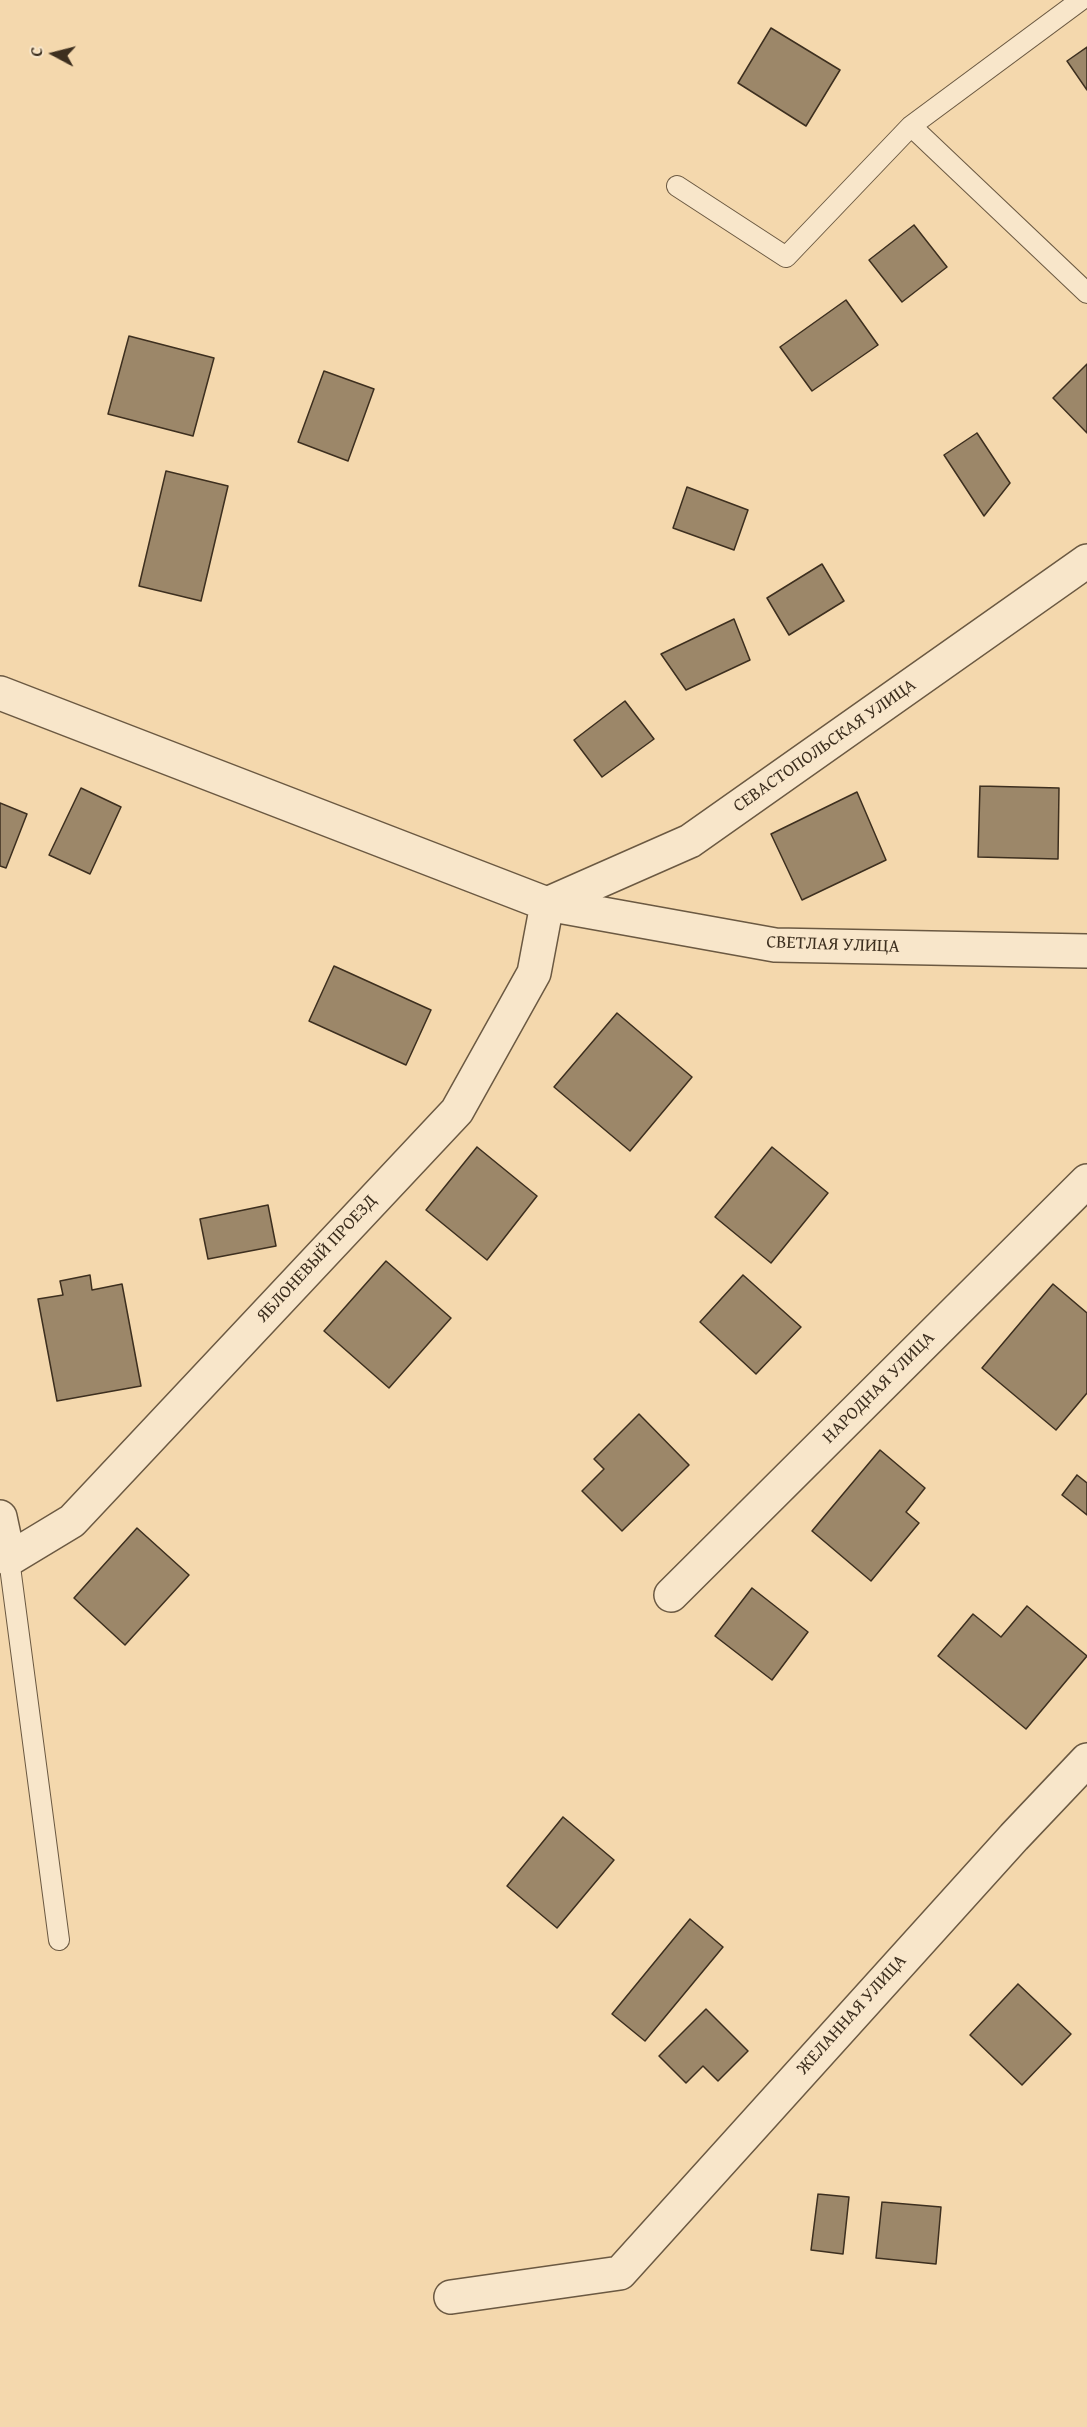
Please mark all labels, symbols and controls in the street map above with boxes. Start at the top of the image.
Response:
north arrow [24,24,84,84]
text: С [24,46,49,58]
street label: СЕВАСТОПОЛЬСКАЯ УЛИЦА [729,675,921,817]
street label: СВЕТЛАЯ УЛИЦА [766,932,900,958]
street label: ЯБЛОНЕВЫЙ ПРОЕЗД [252,1191,382,1327]
street label: НАРОДНАЯ УЛИЦА [819,1328,939,1448]
street label: ЖЕЛАННАЯ УЛИЦА [793,1951,911,2079]

